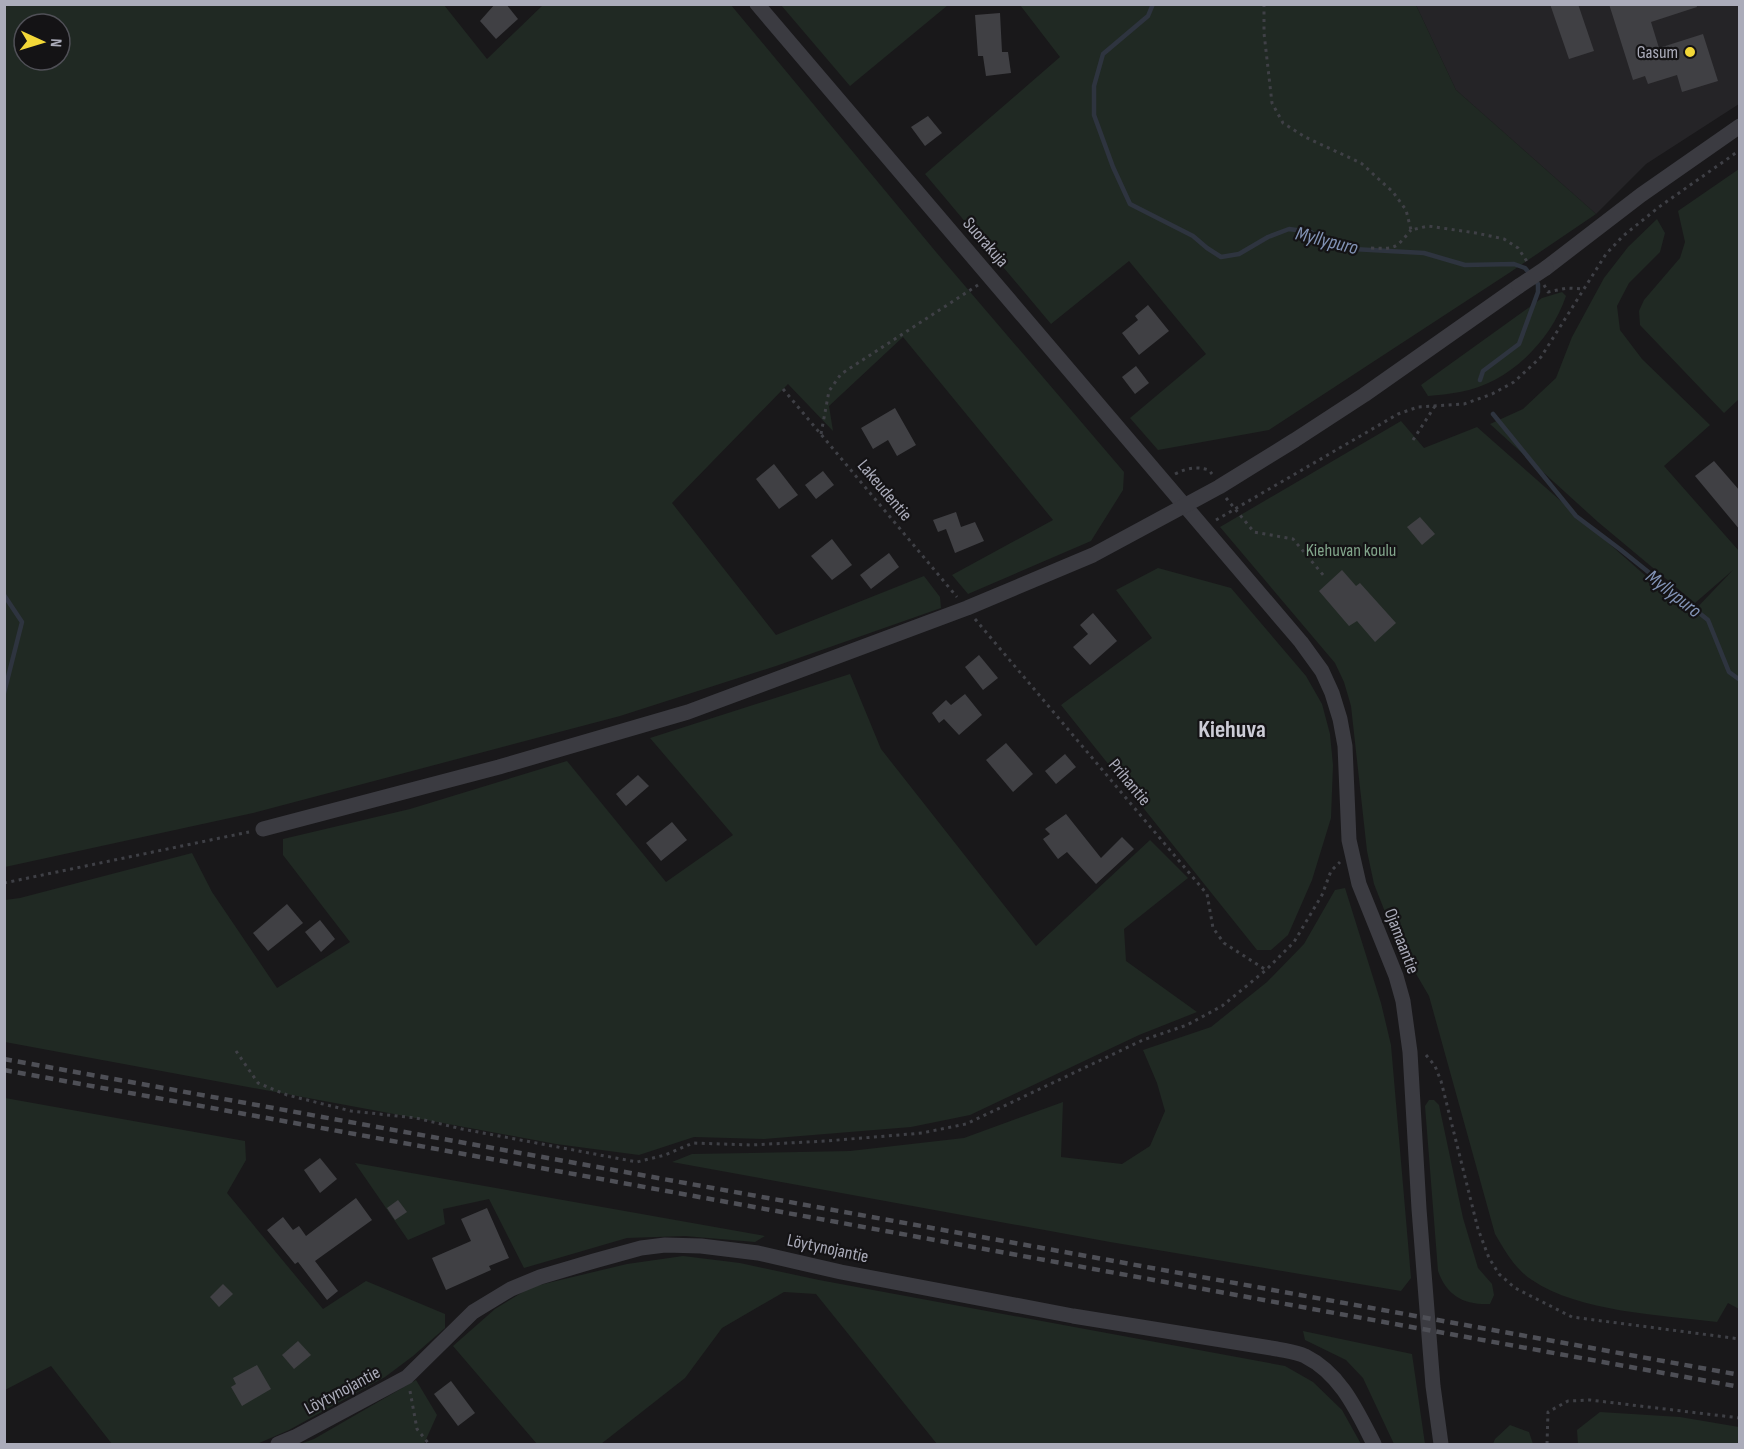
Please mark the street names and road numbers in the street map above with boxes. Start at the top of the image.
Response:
street label: Suorakuja [958,213,1013,272]
street label: Lakeudentie [853,455,916,525]
street label: Prihantie [1104,755,1155,810]
street label: Ojamaantie [1379,906,1424,977]
street label: Löytynojantie [785,1230,870,1267]
street label: Löytynojantie [301,1362,384,1419]

